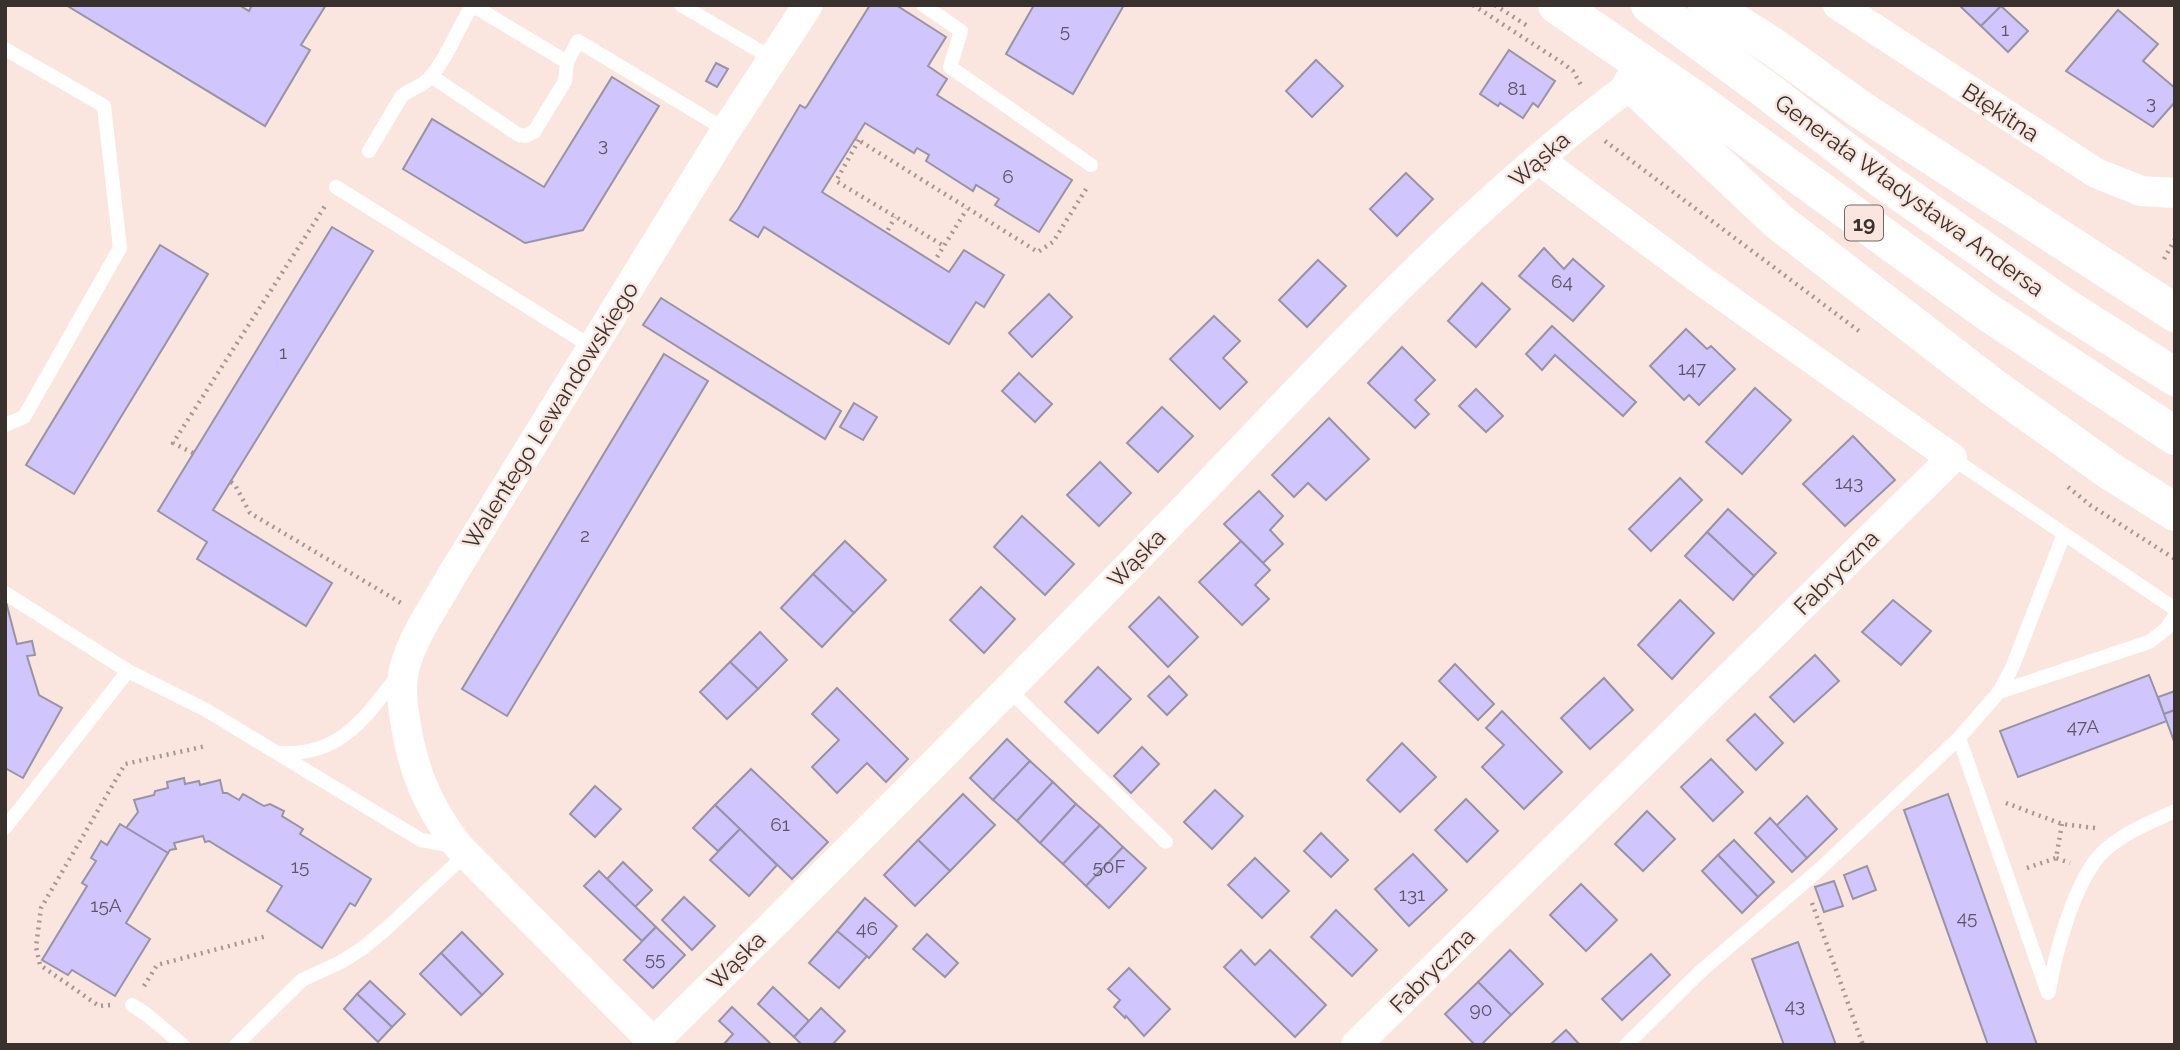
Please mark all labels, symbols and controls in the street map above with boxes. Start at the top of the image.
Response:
house number: 1 [2001,18,2009,40]
house number: 5 [1060,19,1070,41]
house number: 81 [1507,77,1527,99]
street label: Błękitna [1957,77,2045,147]
street label: Generała Władysława Andersa [1770,88,2050,302]
house number: 3 [2146,91,2156,113]
street label: Wąska [1503,125,1575,193]
house number: 3 [598,133,608,155]
house number: 6 [1002,165,1014,187]
road number: 19 [1845,206,1883,241]
house number: 64 [1551,270,1573,292]
street label: Walentego Lewandowskiego [457,277,643,553]
house number: 1 [279,341,287,363]
house number: 147 [1678,357,1706,379]
house number: 143 [1835,471,1863,493]
street label: Wąska [1102,523,1170,593]
house number: 2 [580,524,590,546]
street label: Fabryczna [1788,524,1884,620]
house number: 47A [2067,715,2099,737]
house number: 61 [770,813,790,835]
house number: 15 [291,855,309,877]
house number: 50F [1092,855,1126,877]
house number: 131 [1399,883,1425,905]
house number: 15A [90,894,122,916]
house number: 45 [1957,906,1977,928]
house number: 46 [856,917,878,939]
street label: Fabryczna [1384,922,1480,1018]
street label: Wąska [701,925,771,995]
house number: 55 [645,947,665,969]
house number: 43 [1785,994,1805,1016]
house number: 90 [1470,998,1492,1020]

